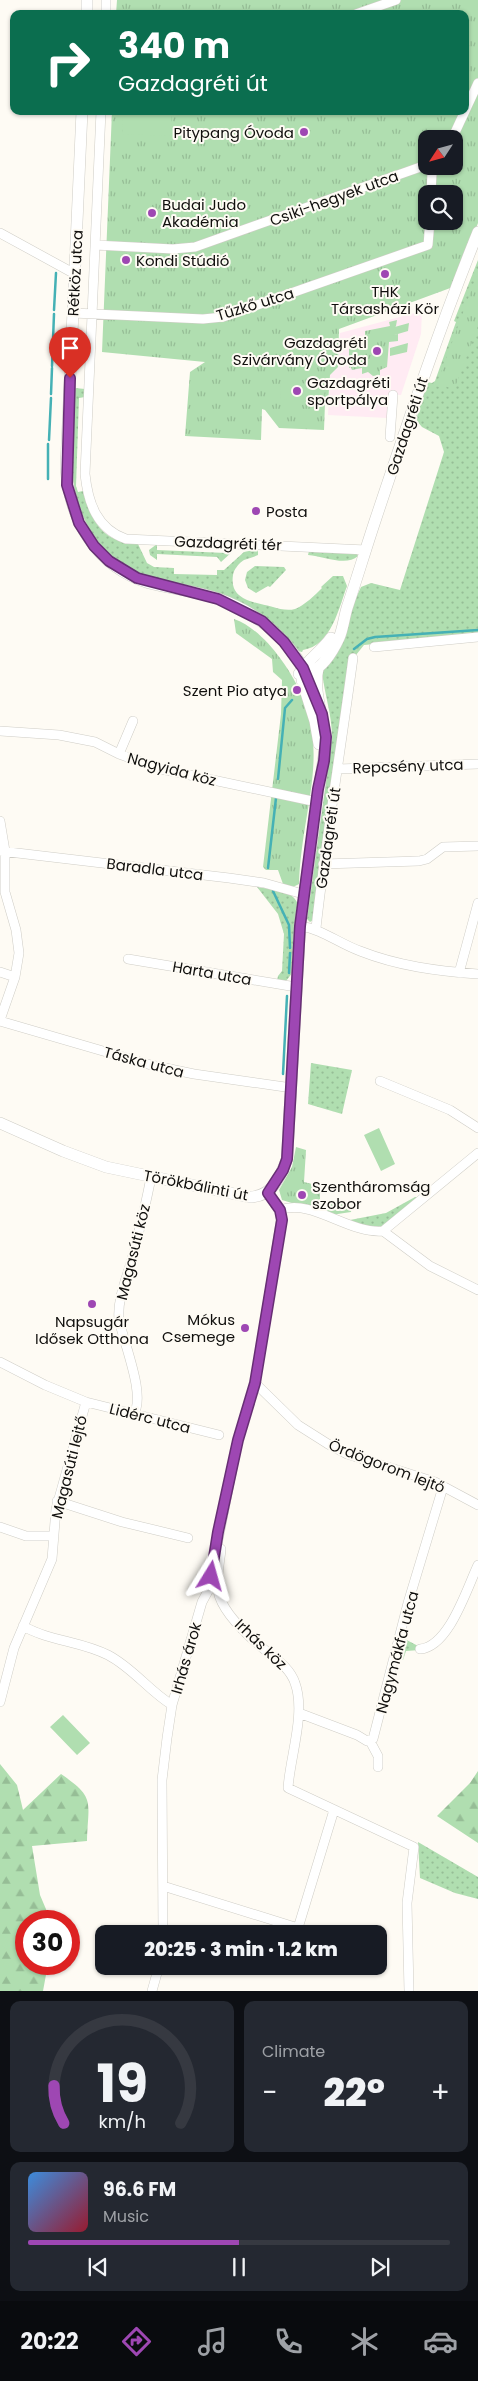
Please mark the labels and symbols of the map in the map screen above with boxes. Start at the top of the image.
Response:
place label: Pitypang Óvoda [174,122,294,143]
marker: Pitypang Óvoda [298,126,310,138]
north arrow [418,130,462,175]
street label: Csiki-hegyek utca [267,165,401,231]
place label: Budai Judo Akadémia [162,194,246,232]
marker: Budai Judo Akadémia [146,207,158,219]
street label: Rétköz utca [62,229,88,317]
place label: Kondi Stúdió [136,250,229,271]
marker: Kondi Stúdió [120,254,132,266]
marker: THK Társasházi Kör [379,268,391,280]
place label: THK Társasházi Kör [331,281,439,319]
street label: Tűzkő utca [214,282,296,326]
pin [49,327,91,378]
place label: Gazdagréti Szivárvány Óvoda [233,332,367,370]
marker: Gazdagréti Szivárvány Óvoda [371,345,383,357]
place label: Gazdagréti sportpálya [307,372,390,410]
street label: Gazdagréti út [381,374,433,478]
marker: Gazdagréti sportpálya [291,385,303,397]
place label: Posta [266,501,308,522]
marker: Posta [250,505,262,517]
street label: Gazdagréti tér [174,531,282,555]
place label: Szent Pio atya [183,680,287,701]
marker: Szent Pio atya [291,684,303,696]
street label: Nagyida köz [125,747,219,791]
street label: Repcsény utca [352,754,464,778]
street label: Gazdagréti út [310,786,346,890]
street label: Baradla utca [105,853,205,885]
street label: Harta utca [171,956,253,990]
street label: Táska utca [102,1041,186,1083]
street label: Törökbálinti út [142,1165,250,1205]
place label: Szentháromság szobor [312,1176,431,1214]
marker: Szentháromság szobor [296,1189,308,1201]
street label: Magasúti köz [111,1202,155,1302]
marker: Napsugár Idősek Otthona [86,1298,98,1310]
place label: Mókus Csemege [162,1309,235,1347]
place label: Napsugár Idősek Otthona [35,1311,149,1349]
marker: Mókus Csemege [239,1322,251,1334]
street label: Lidérc utca [107,1398,193,1438]
street label: Magasúti lejtő [46,1413,92,1521]
street label: Ördögorom lejtő [326,1434,448,1498]
position arrow [184,1549,236,1601]
street label: Nagymákfa utca [371,1588,423,1716]
street label: Irhás köz [230,1614,292,1674]
street label: Irhás árok [166,1619,206,1696]
speed limit sign: 30 [15,1910,80,1975]

